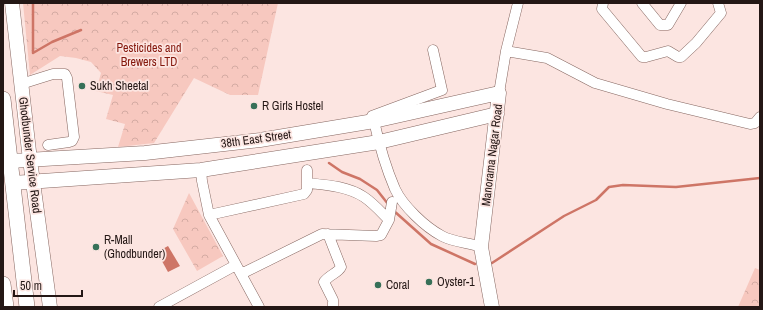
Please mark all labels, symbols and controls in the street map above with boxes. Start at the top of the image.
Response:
park label: Pesticides and Brewers LTD [116,40,182,70]
place label: Sukh Sheetal [90,78,149,94]
marker: Sukh Sheetal [77,81,87,91]
street label: Ghodbunder Service Road [15,96,45,214]
place label: R Girls Hostel [262,98,323,114]
marker: R Girls Hostel [249,101,259,111]
street label: Manorama Nagar Road [478,103,506,207]
street label: 38th East Street [220,126,292,152]
place label: R-Mall (Ghodbunder) [104,232,165,262]
marker: R-Mall (Ghodbunder) [91,242,101,252]
scale bar [14,272,82,298]
place label: Oyster-1 [437,274,475,290]
place label: Coral [386,277,410,293]
marker: Oyster-1 [424,277,434,287]
text: 50 m [20,278,42,294]
marker: Coral [373,280,383,290]

